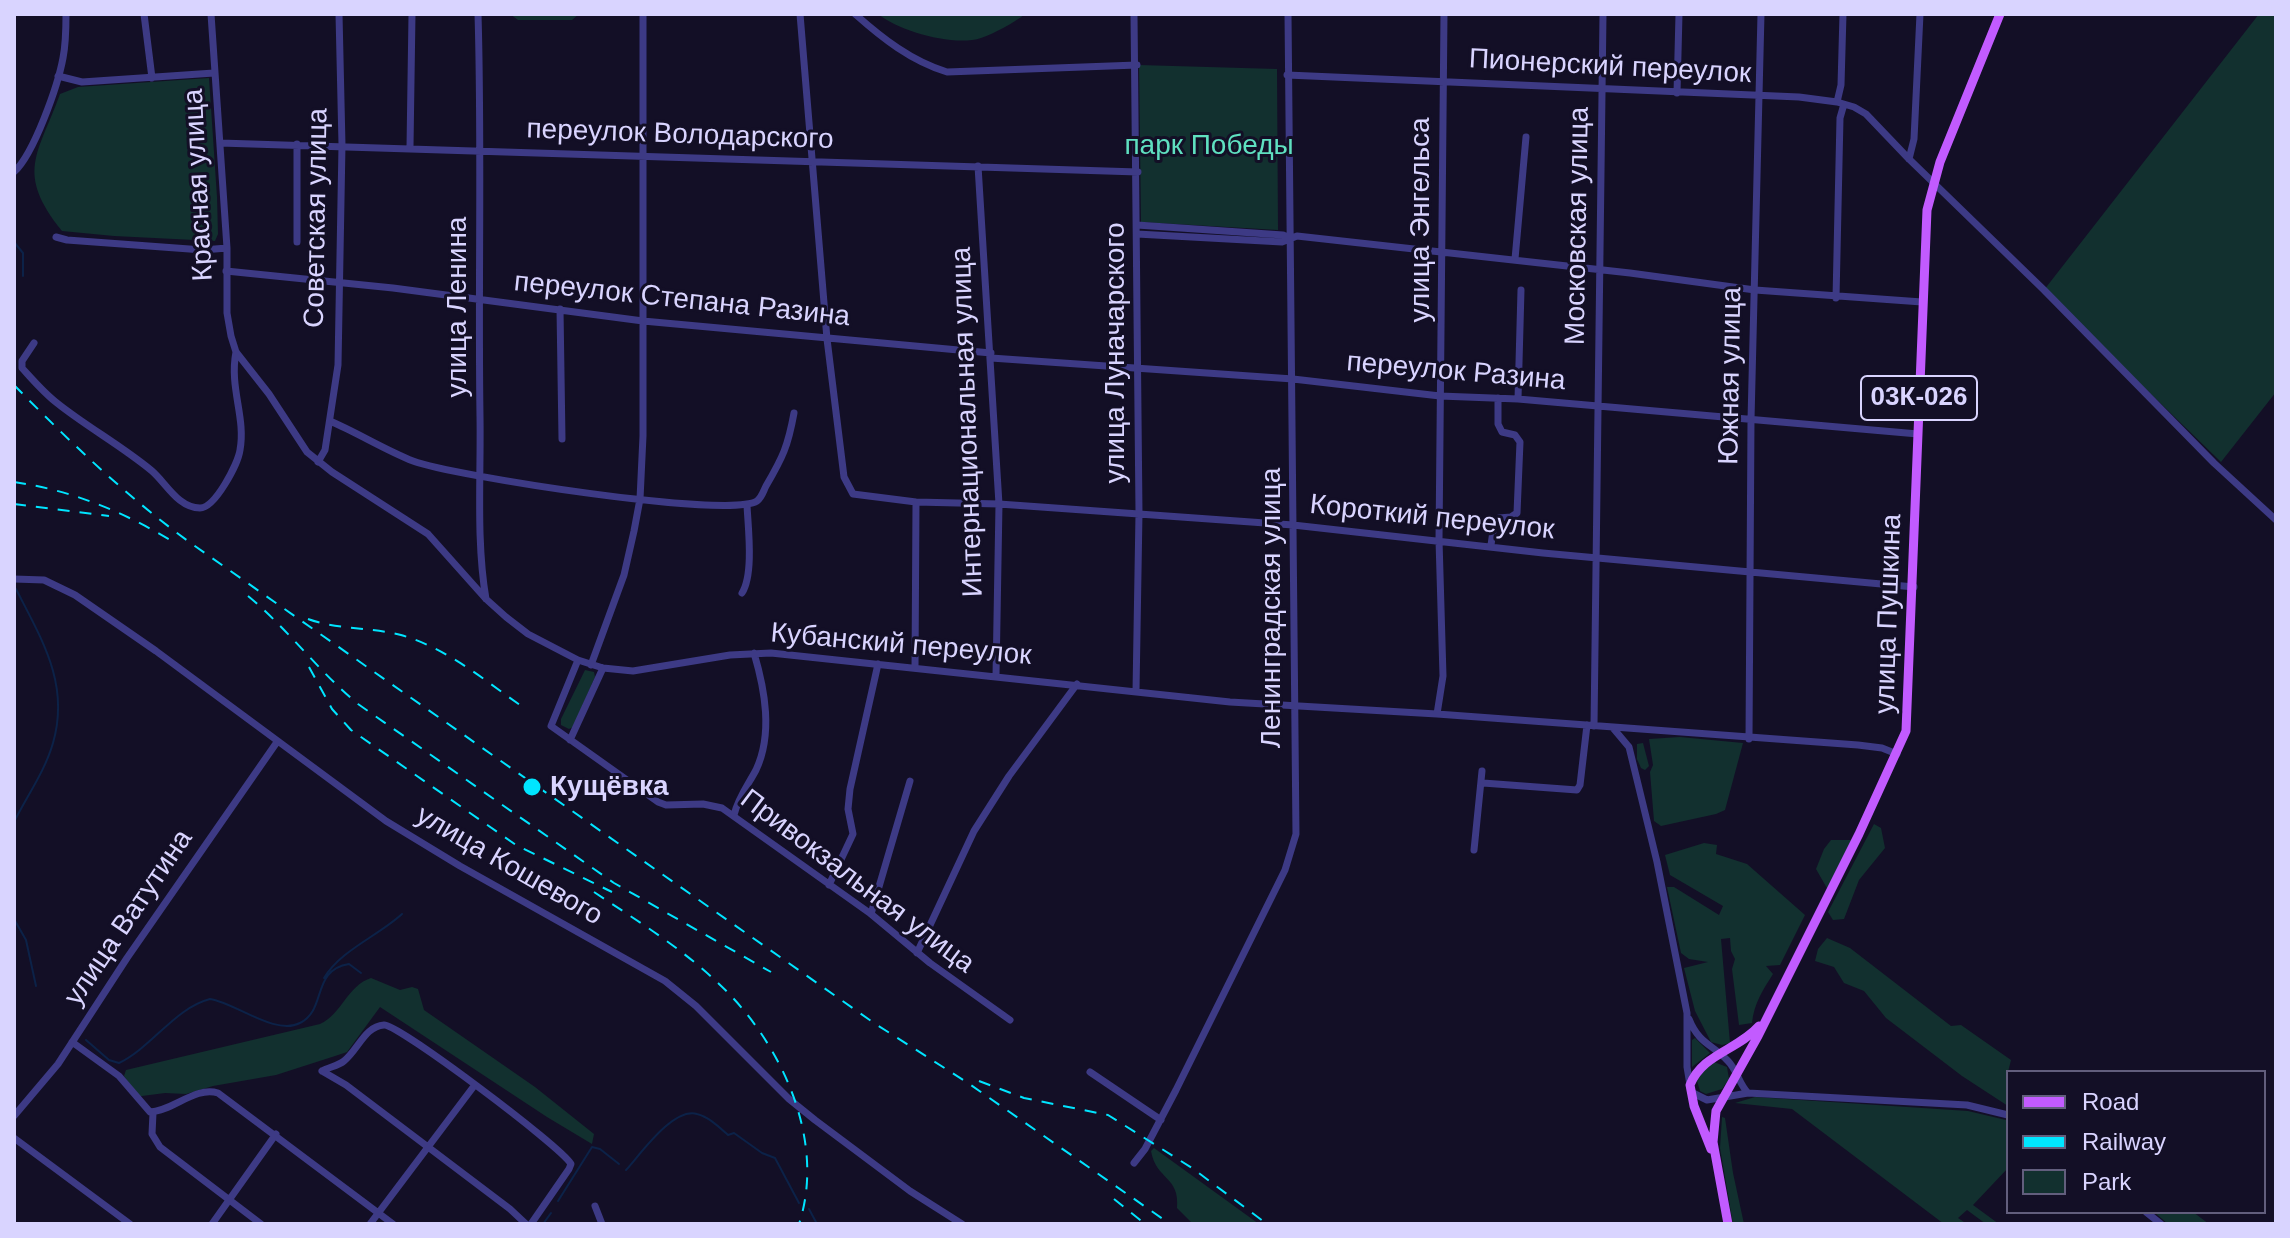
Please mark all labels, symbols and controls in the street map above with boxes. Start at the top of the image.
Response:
street label: Пионерский переулок [1468,43,1752,91]
street label: Красная улица [177,88,221,282]
street label: Московская улица [1559,107,1597,345]
street label: Советская улица [298,108,336,328]
street label: переулок Володарского [526,113,834,157]
street label: улица Энгельса [1404,117,1438,323]
park label: парк Победы [1124,129,1294,163]
street label: улица Ленина [441,217,475,397]
street label: улица Луначарского [1099,223,1133,483]
street label: Интернациональная улица [945,246,991,598]
street label: переулок Степана Разина [512,266,852,334]
street label: Южная улица [1713,287,1749,465]
street label: переулок Разина [1345,346,1567,398]
road number: 03К-026 [1861,376,1977,420]
street label: Ленинградская улица [1255,468,1289,748]
street label: Короткий переулок [1308,488,1556,548]
street label: улица Пушкина [1869,513,1909,715]
street label: Кубанский переулок [769,617,1033,673]
place label: Кущёвка [550,770,669,804]
marker: Кущёвка [521,776,543,798]
street label: Привокзальная улица [733,783,981,981]
street label: улица Кошевого [410,799,608,933]
street label: улица Ватутина [58,824,200,1012]
legend [2006,1070,2266,1214]
text: Road [2082,1088,2139,1115]
text: Railway [2082,1128,2166,1155]
text: Park [2082,1168,2131,1195]

